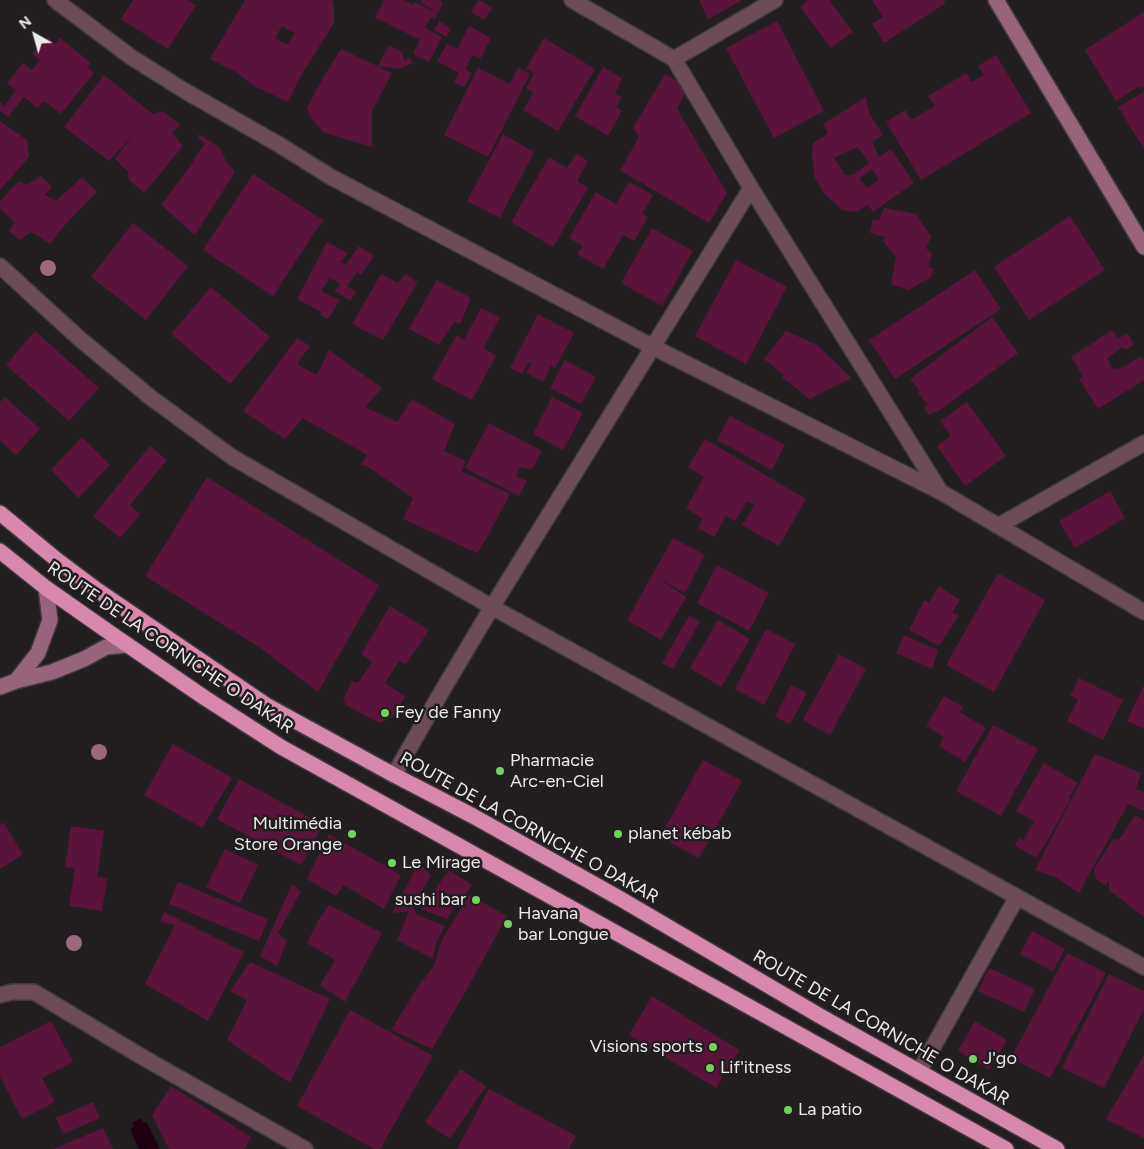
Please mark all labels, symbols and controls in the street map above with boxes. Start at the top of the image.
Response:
north arrow [10,10,60,60]
text: N [16,13,35,33]
street label: ROUTE DE LA CORNICHE O DAKAR [43,557,297,739]
place label: Fey de Fanny [395,702,501,724]
marker: Fey de Fanny [379,707,391,719]
street label: ROUTE DE LA CORNICHE O DAKAR [396,748,662,908]
place label: Pharmacie Arc-en-Ciel [510,750,604,792]
marker: Pharmacie Arc-en-Ciel [494,765,506,777]
place label: Multimédia Store Orange [234,813,342,856]
place label: planet kébab [628,823,732,845]
marker: Multimédia Store Orange [346,828,358,840]
marker: planet kébab [612,828,624,840]
place label: Le Mirage [402,852,481,874]
marker: Le Mirage [386,857,398,869]
place label: sushi bar [395,889,466,911]
marker: sushi bar [470,894,482,906]
place label: Havana bar Longue [518,903,609,946]
marker: Havana bar Longue [502,918,514,930]
street label: ROUTE DE LA CORNICHE O DAKAR [749,946,1013,1110]
place label: Visions sports [590,1036,703,1058]
marker: Visions sports [707,1041,719,1053]
place label: J'go [983,1048,1017,1070]
marker: J'go [967,1053,979,1065]
place label: Lif'itness [720,1057,791,1079]
marker: Lif'itness [704,1062,716,1074]
place label: La patio [798,1099,862,1121]
marker: La patio [782,1104,794,1116]

